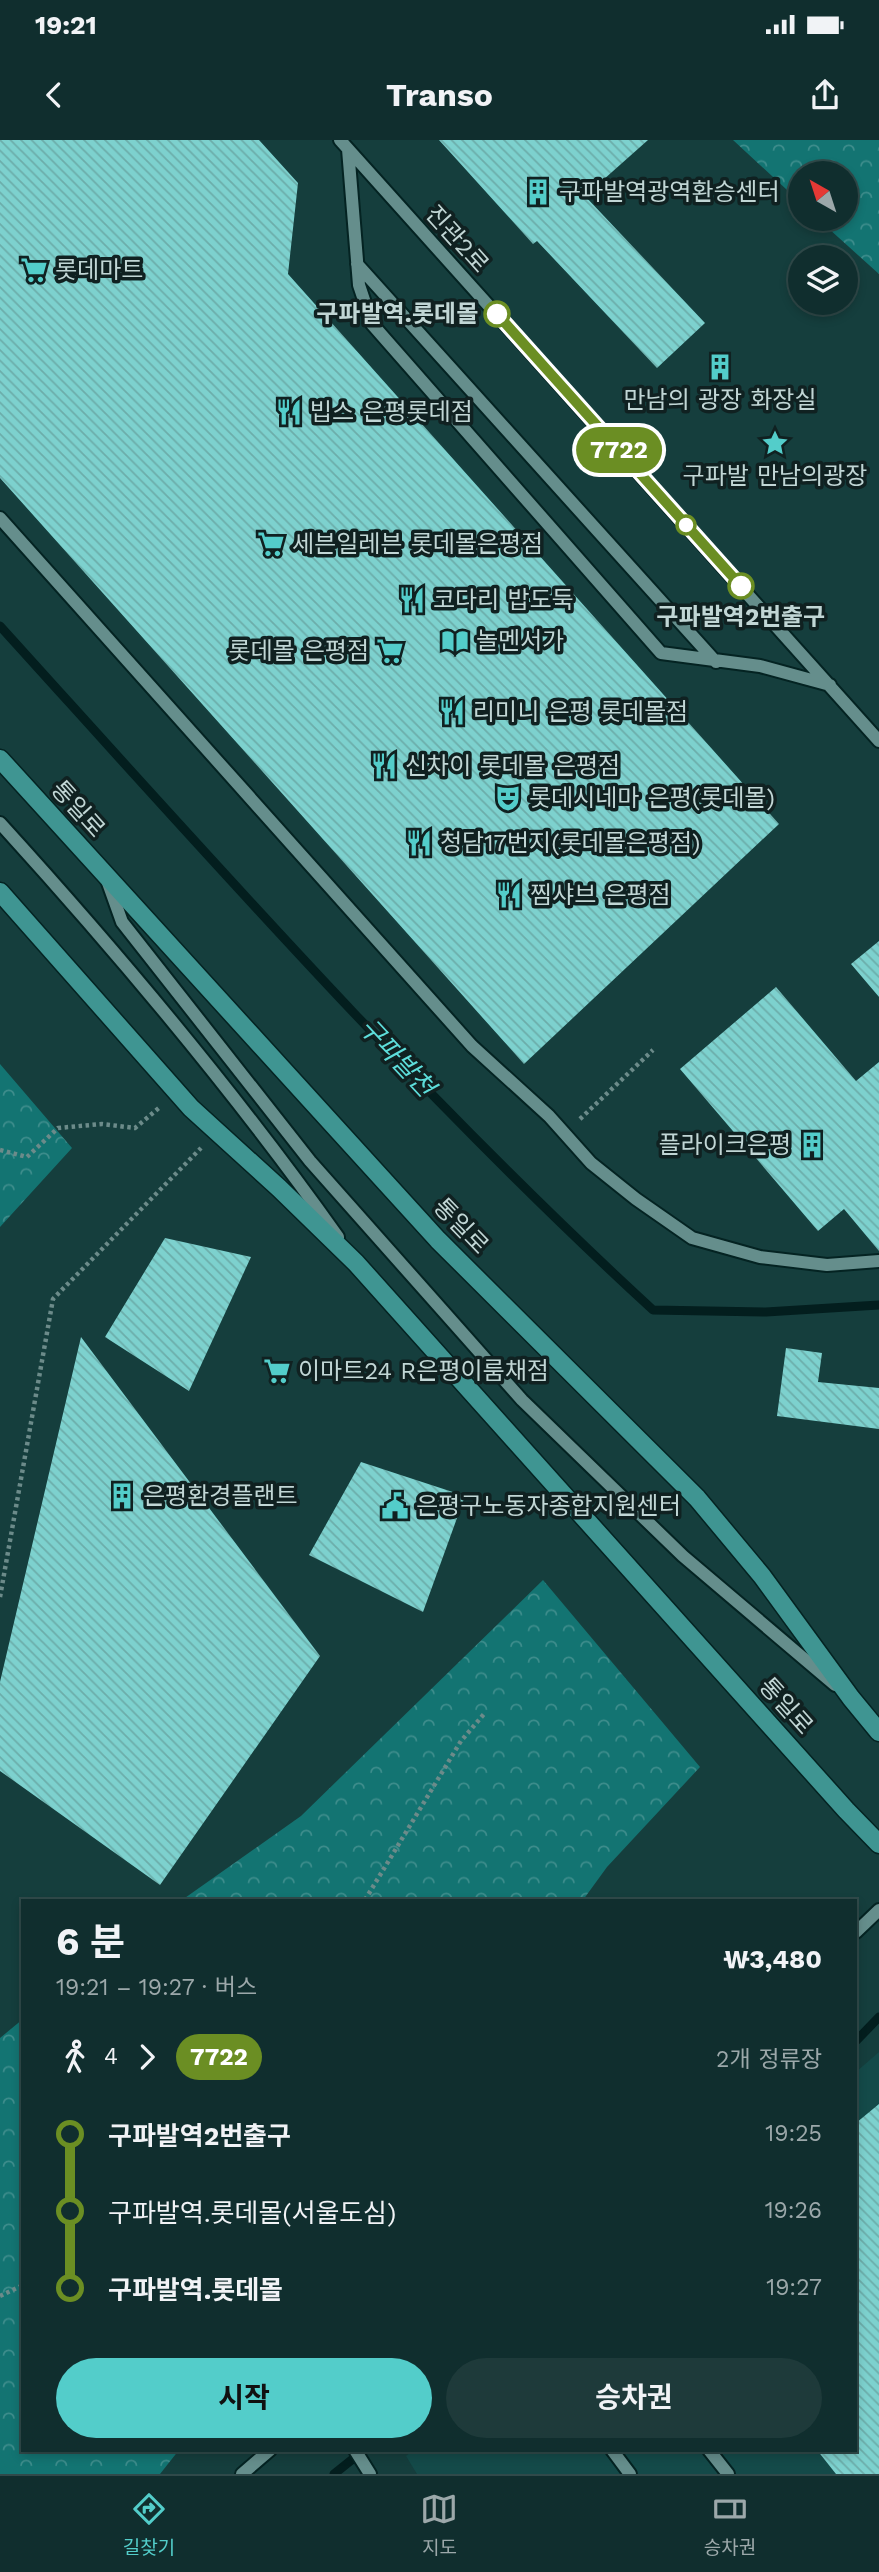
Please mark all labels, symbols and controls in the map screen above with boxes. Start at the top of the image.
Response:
text: 19:21 [35,10,97,40]
icon: back [35,76,73,114]
text: Transo [386,76,493,114]
icon: share [806,76,844,114]
north arrow [788,161,858,231]
map controls [788,161,858,315]
building icon: 구파발역광역환승센터 [523,177,553,207]
place label: 구파발역광역환승센터 [559,178,780,206]
street label: 진관2로 [420,200,494,278]
button: layers [788,245,858,315]
supermarket icon: 롯데마트 [19,255,49,285]
place label: 롯데마트 [55,256,143,284]
place label: 구파발역.롯데몰 [316,300,478,328]
marker: 구파발역.롯데몰 [484,301,510,327]
building icon: 만남의 광장 화장실 [705,352,735,382]
place label: 만남의 광장 화장실 [623,386,817,414]
restaurant icon: 빕스 은평롯데점 [274,397,304,427]
place label: 빕스 은평롯데점 [310,398,473,426]
line badge: 7722 [570,427,668,473]
place icon: 구파발 만남의광장 [760,428,790,458]
text: 7722 [590,436,648,464]
place label: 구파발 만남의광장 [683,462,867,490]
unlabelled marker [676,515,696,535]
supermarket icon: 세븐일레븐 롯데몰은평점 [256,529,286,559]
place label: 세븐일레븐 롯데몰은평점 [292,530,543,558]
marker: 구파발역2번출구 [728,573,754,599]
restaurant icon: 코다리 밥도둑 [397,585,427,615]
place label: 코다리 밥도둑 [433,586,574,614]
place label: 구파발역2번출구 [657,603,825,631]
library icon: 놀멘서가 [440,626,470,656]
place label: 놀멘서가 [476,627,564,655]
supermarket icon: 롯데몰 은평점 [375,636,405,666]
place label: 롯데몰 은평점 [228,637,369,665]
restaurant icon: 리미니 은평 롯데몰점 [437,697,467,727]
place label: 리미니 은평 롯데몰점 [473,698,688,726]
restaurant icon: 신차이 롯데몰 은평점 [369,751,399,781]
place label: 신차이 롯데몰 은평점 [405,752,620,780]
street label: 통일로 [45,775,111,843]
theatre icon: 롯데시네마 은평(롯데몰) [493,783,523,813]
place label: 롯데시네마 은평(롯데몰) [529,784,775,812]
restaurant icon: 청담17번지(롯데몰은평점) [404,828,434,858]
place label: 청담17번지(롯데몰은평점) [440,829,700,857]
restaurant icon: 찜샤브 은평점 [494,880,524,910]
place label: 찜샤브 은평점 [530,881,671,909]
water label: 구파발천 [353,1012,443,1104]
building icon: 플라이크은평 [797,1130,827,1160]
place label: 플라이크은평 [659,1131,791,1159]
street label: 통일로 [428,1192,494,1260]
supermarket icon: 이마트24 R은평이룸채점 [262,1356,292,1386]
place label: 이마트24 R은평이룸채점 [298,1357,549,1385]
building icon: 은평환경플랜트 [107,1481,137,1511]
place label: 은평환경플랜트 [143,1482,298,1510]
public building icon: 은평구노동자종합지원센터 [380,1491,410,1521]
place label: 은평구노동자종합지원센터 [416,1492,681,1520]
street label: 통일로 [753,1672,819,1740]
text: 6 분 [56,1920,125,1964]
text: ₩3,480 [723,1944,822,1974]
text: 19:21 – 19:27 · 버스 [56,1974,257,2001]
icon: walk [56,2038,94,2076]
icon: forward [128,2038,166,2076]
text: 4 [104,2043,118,2070]
text: 7722 [190,2043,248,2071]
text: 2개 정류장 [716,2046,822,2073]
text: 19:25 [765,2120,822,2147]
text: 구파발역2번출구 [108,2121,291,2151]
text: 19:26 [765,2197,822,2224]
text: 구파발역.롯데몰(서울도심) [108,2198,396,2228]
text: 19:27 [766,2274,822,2301]
text: 구파발역.롯데몰 [108,2275,283,2305]
button: 시작 [56,2358,432,2438]
button: 승차권 [446,2358,822,2438]
tab: 길찾기 [123,2490,175,2559]
tab: 지도 [420,2490,458,2559]
tab: 승차권 [704,2490,756,2559]

